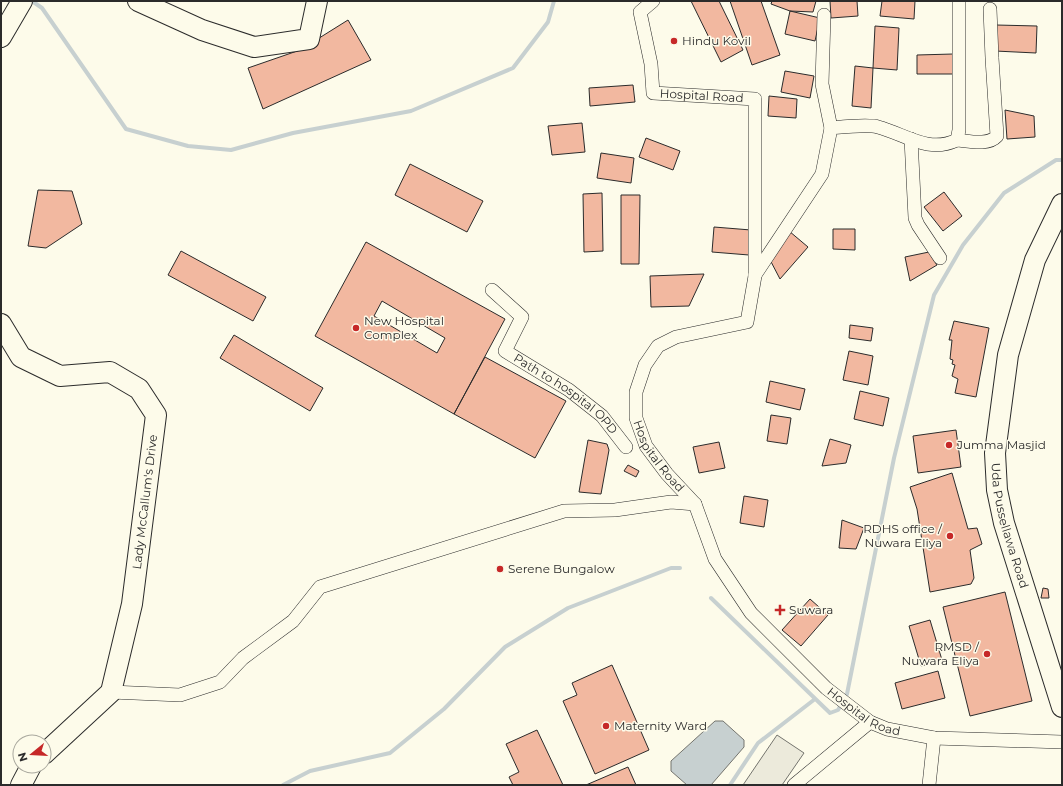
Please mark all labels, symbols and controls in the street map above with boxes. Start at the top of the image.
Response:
place label: Hindu Kovil [682,33,751,48]
marker: Hindu Kovil [669,36,679,46]
street label: Hospital Road [659,85,744,105]
place label: New Hospital Complex [364,313,444,342]
marker: New Hospital Complex [351,323,361,333]
street label: Path to hospital OPD [511,350,621,437]
street label: Hospital Road [630,418,688,495]
street label: Lady McCallum's Drive [129,434,160,570]
place label: Jumma Masjid [956,437,1046,452]
marker: Jumma Masjid [944,440,954,450]
street label: Uda Pussellawa Road [989,462,1032,590]
place label: RDHS office / Nuwara Eliya [863,521,943,550]
marker: RDHS office / Nuwara Eliya [945,531,955,541]
place label: Serene Bungalow [508,561,615,576]
marker: Serene Bungalow [495,564,505,574]
place label: Suwara [789,602,833,617]
marker: Suwara [774,604,786,616]
place label: RMSD / Nuwara Eliya [901,639,980,668]
marker: RMSD / Nuwara Eliya [982,649,992,659]
street label: Hospital Road [824,684,902,738]
place label: Maternity Ward [614,718,707,733]
marker: Maternity Ward [601,721,611,731]
north arrow [12,734,52,774]
text: N [14,751,31,763]

